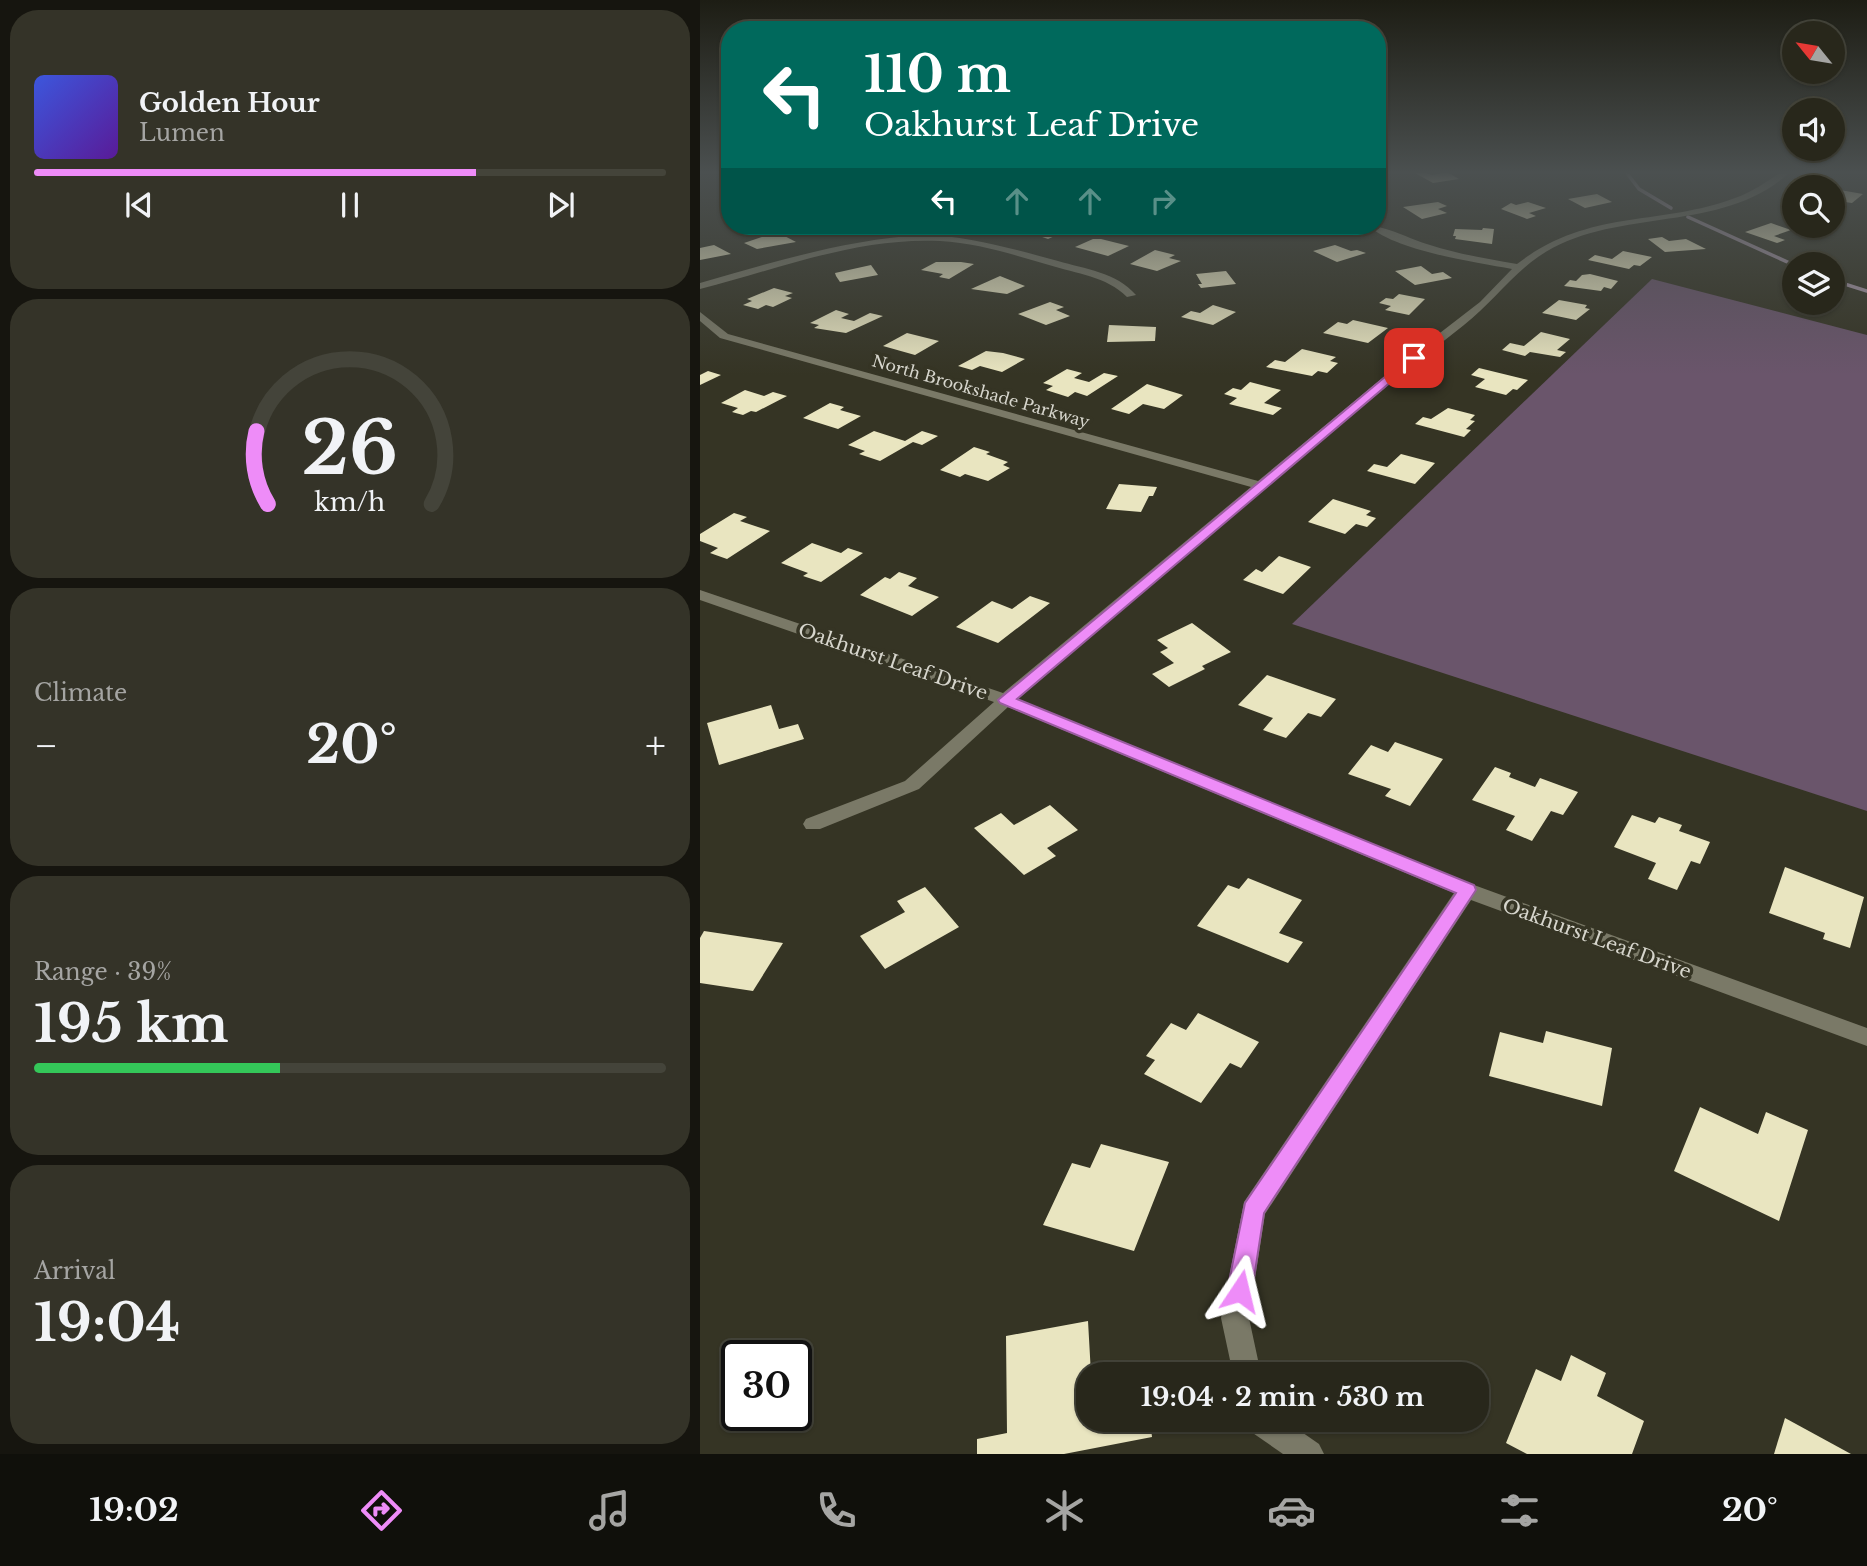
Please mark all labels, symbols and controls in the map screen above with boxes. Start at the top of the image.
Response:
north arrow [1782,21,1844,84]
map controls [1782,21,1845,315]
text: 110 m [864,44,1011,105]
icon: left [749,49,840,140]
text: Golden Hour [139,87,320,119]
button: sound [1782,98,1845,161]
text: Oakhurst Leaf Drive [864,105,1199,145]
text: Lumen [139,119,225,147]
button: search [1782,175,1845,238]
icon: left [925,182,963,220]
icon: ahead [998,182,1036,220]
icon: ahead [1071,182,1109,220]
icon: right [1144,182,1182,220]
icon: previous [120,186,158,224]
icon: pause [331,186,369,224]
icon: next [542,186,580,224]
button: layers [1782,252,1845,315]
pin [1384,328,1444,388]
icon: arrive [1395,339,1433,377]
street label: North Brookshade Parkway [870,350,1093,432]
text: 26 [302,404,398,495]
text: km/h [315,487,385,518]
street label: Oakhurst Leaf Drive [795,618,991,705]
text: Climate [34,679,127,707]
text: 20° [306,713,397,777]
text: − [34,722,58,769]
text: + [645,722,666,769]
street label: Oakhurst Leaf Drive [1499,894,1694,983]
text: Range · 39% [34,958,172,986]
text: 195 km [34,992,229,1056]
position arrow [1203,1254,1277,1328]
text: Arrival [34,1257,115,1285]
text: 19:04 [34,1291,180,1355]
speed limit sign: 30 [721,1340,812,1431]
text: 19:04 · 2 min · 530 m [1141,1381,1424,1413]
icon: directions [357,1486,406,1535]
icon: music [585,1486,634,1535]
icon: phone [812,1486,861,1535]
icon: climate [1040,1486,1089,1535]
icon: car [1267,1486,1316,1535]
icon: filters [1495,1486,1544,1535]
text: 19:02 [89,1490,179,1530]
text: 20° [1722,1490,1778,1530]

